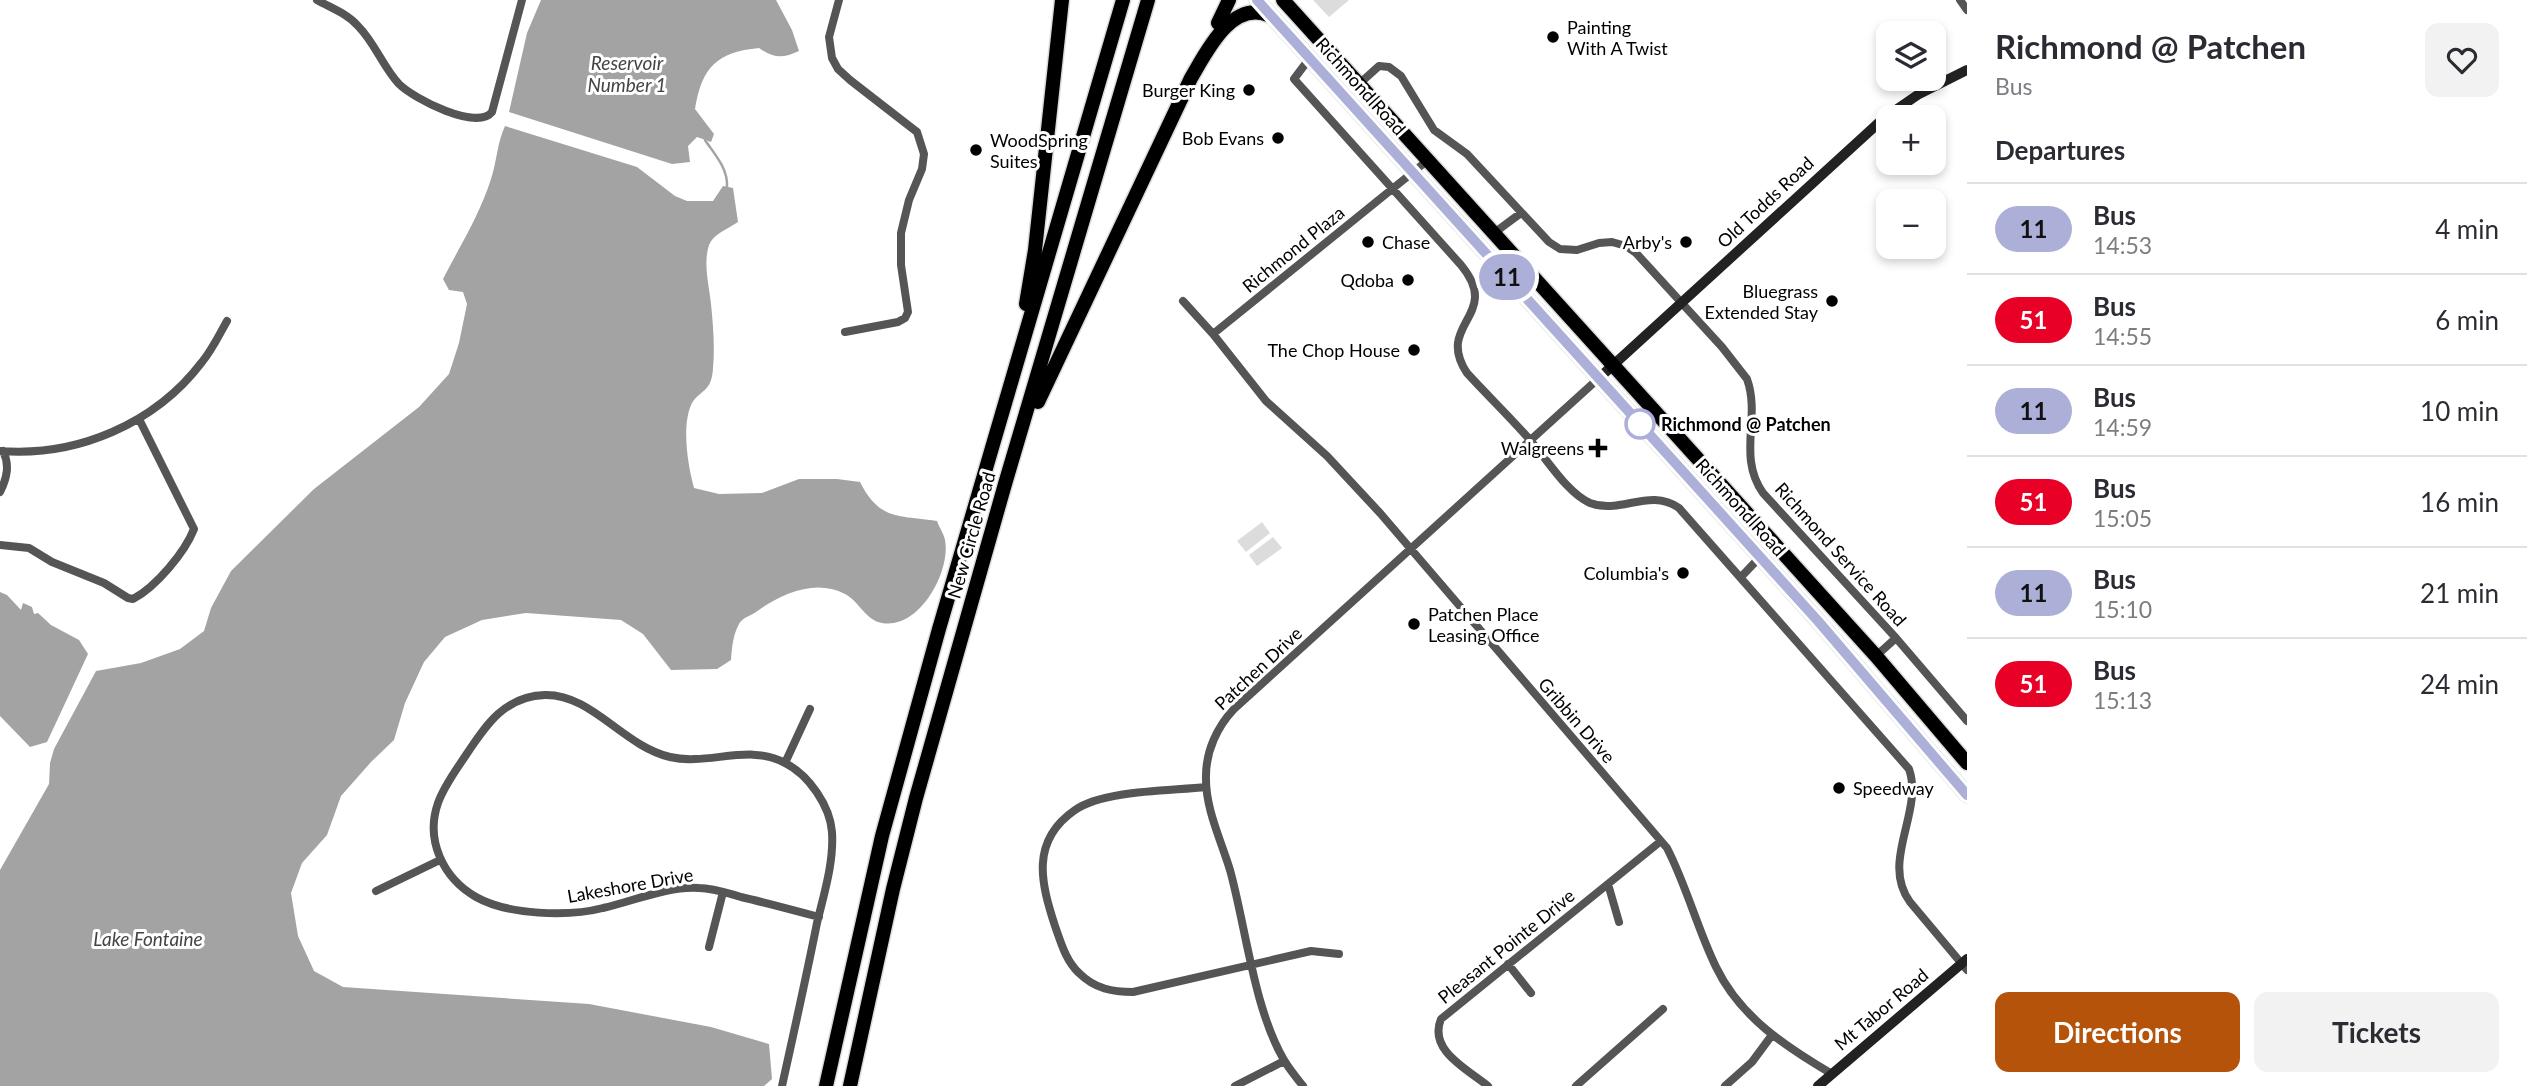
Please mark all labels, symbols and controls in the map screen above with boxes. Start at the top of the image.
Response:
place label: Painting With A Twist [1567,16,1668,59]
map controls [1876,21,1946,259]
button: layers [1876,21,1946,91]
button: heart [2425,23,2499,97]
text: Richmond @ Patchen [1995,26,2306,66]
marker: Painting With A Twist [1545,29,1561,45]
street label: Richmond Road [1311,33,1411,139]
water label: Reservoir Number 1 [587,51,667,96]
text: Bus [1995,72,2032,100]
place label: Burger King [1142,79,1235,101]
marker: Burger King [1241,82,1257,98]
button: + [1876,105,1946,175]
place label: Bob Evans [1182,127,1264,149]
place label: WoodSpring Suites [990,129,1088,172]
marker: Bob Evans [1270,130,1286,146]
text: Departures [1995,134,2125,166]
marker: WoodSpring Suites [968,142,984,158]
street label: Old Todds Road [1712,152,1818,252]
button: − [1876,189,1946,259]
text: Bus [2093,199,2136,231]
street label: Richmond Plaza [1238,201,1348,297]
text: 4 min [2435,213,2499,245]
text: 11 [2020,214,2047,243]
place label: Chase [1382,231,1430,253]
place label: Arby's [1623,231,1672,253]
text: 14:53 [2093,231,2152,259]
marker: Chase [1360,234,1376,250]
marker: Arby's [1678,234,1694,250]
line badge: 11 [1476,254,1538,300]
text: 11 [1493,262,1521,291]
place label: Qdoba [1340,269,1394,291]
marker: Qdoba [1400,272,1416,288]
place label: Bluegrass Extended Stay [1705,280,1819,323]
text: Bus [2093,290,2136,322]
marker: Bluegrass Extended Stay [1824,293,1840,309]
text: 6 min [2435,304,2499,336]
text: 51 [2020,305,2047,334]
text: 14:55 [2093,322,2152,350]
place label: The Chop House [1267,339,1400,361]
marker: The Chop House [1406,342,1422,358]
text: Bus [2093,381,2136,413]
text: 10 min [2420,395,2499,427]
text: 11 [2020,396,2047,425]
marker: Richmond @ Patchen [1625,409,1655,439]
place label: Richmond @ Patchen [1661,413,1831,435]
text: 14:59 [2093,413,2152,441]
place label: Walgreens [1501,437,1584,459]
marker: Walgreens [1590,440,1606,456]
street label: Richmond Road [1691,454,1791,560]
street label: New Circle Road [942,469,1000,601]
text: Bus [2093,472,2136,504]
street label: Richmond Service Road [1771,478,1911,630]
text: 16 min [2420,486,2499,518]
text: 51 [2020,487,2047,516]
text: 15:05 [2093,504,2152,532]
place label: Columbia's [1583,562,1669,584]
text: Bus [2093,563,2136,595]
marker: Columbia's [1675,565,1691,581]
text: 21 min [2420,577,2499,609]
text: 11 [2020,578,2047,607]
text: 15:10 [2093,595,2152,623]
place label: Patchen Place Leasing Office [1428,603,1539,646]
marker: Patchen Place Leasing Office [1406,616,1422,632]
street label: Patchen Drive [1210,622,1306,714]
text: Bus [2093,654,2136,686]
text: 24 min [2420,668,2499,700]
text: 51 [2020,669,2047,698]
street label: Gribbin Drive [1534,673,1620,767]
text: 15:13 [2093,686,2152,714]
place label: Speedway [1853,777,1935,799]
marker: Speedway [1831,780,1847,796]
street label: Lakeshore Drive [565,863,695,907]
street label: Pleasant Pointe Drive [1433,884,1579,1008]
water label: Lake Fontaine [93,927,203,950]
street label: Mt Tabor Road [1830,963,1932,1055]
button: Directions [1995,992,2240,1072]
button: Tickets [2254,992,2499,1072]

